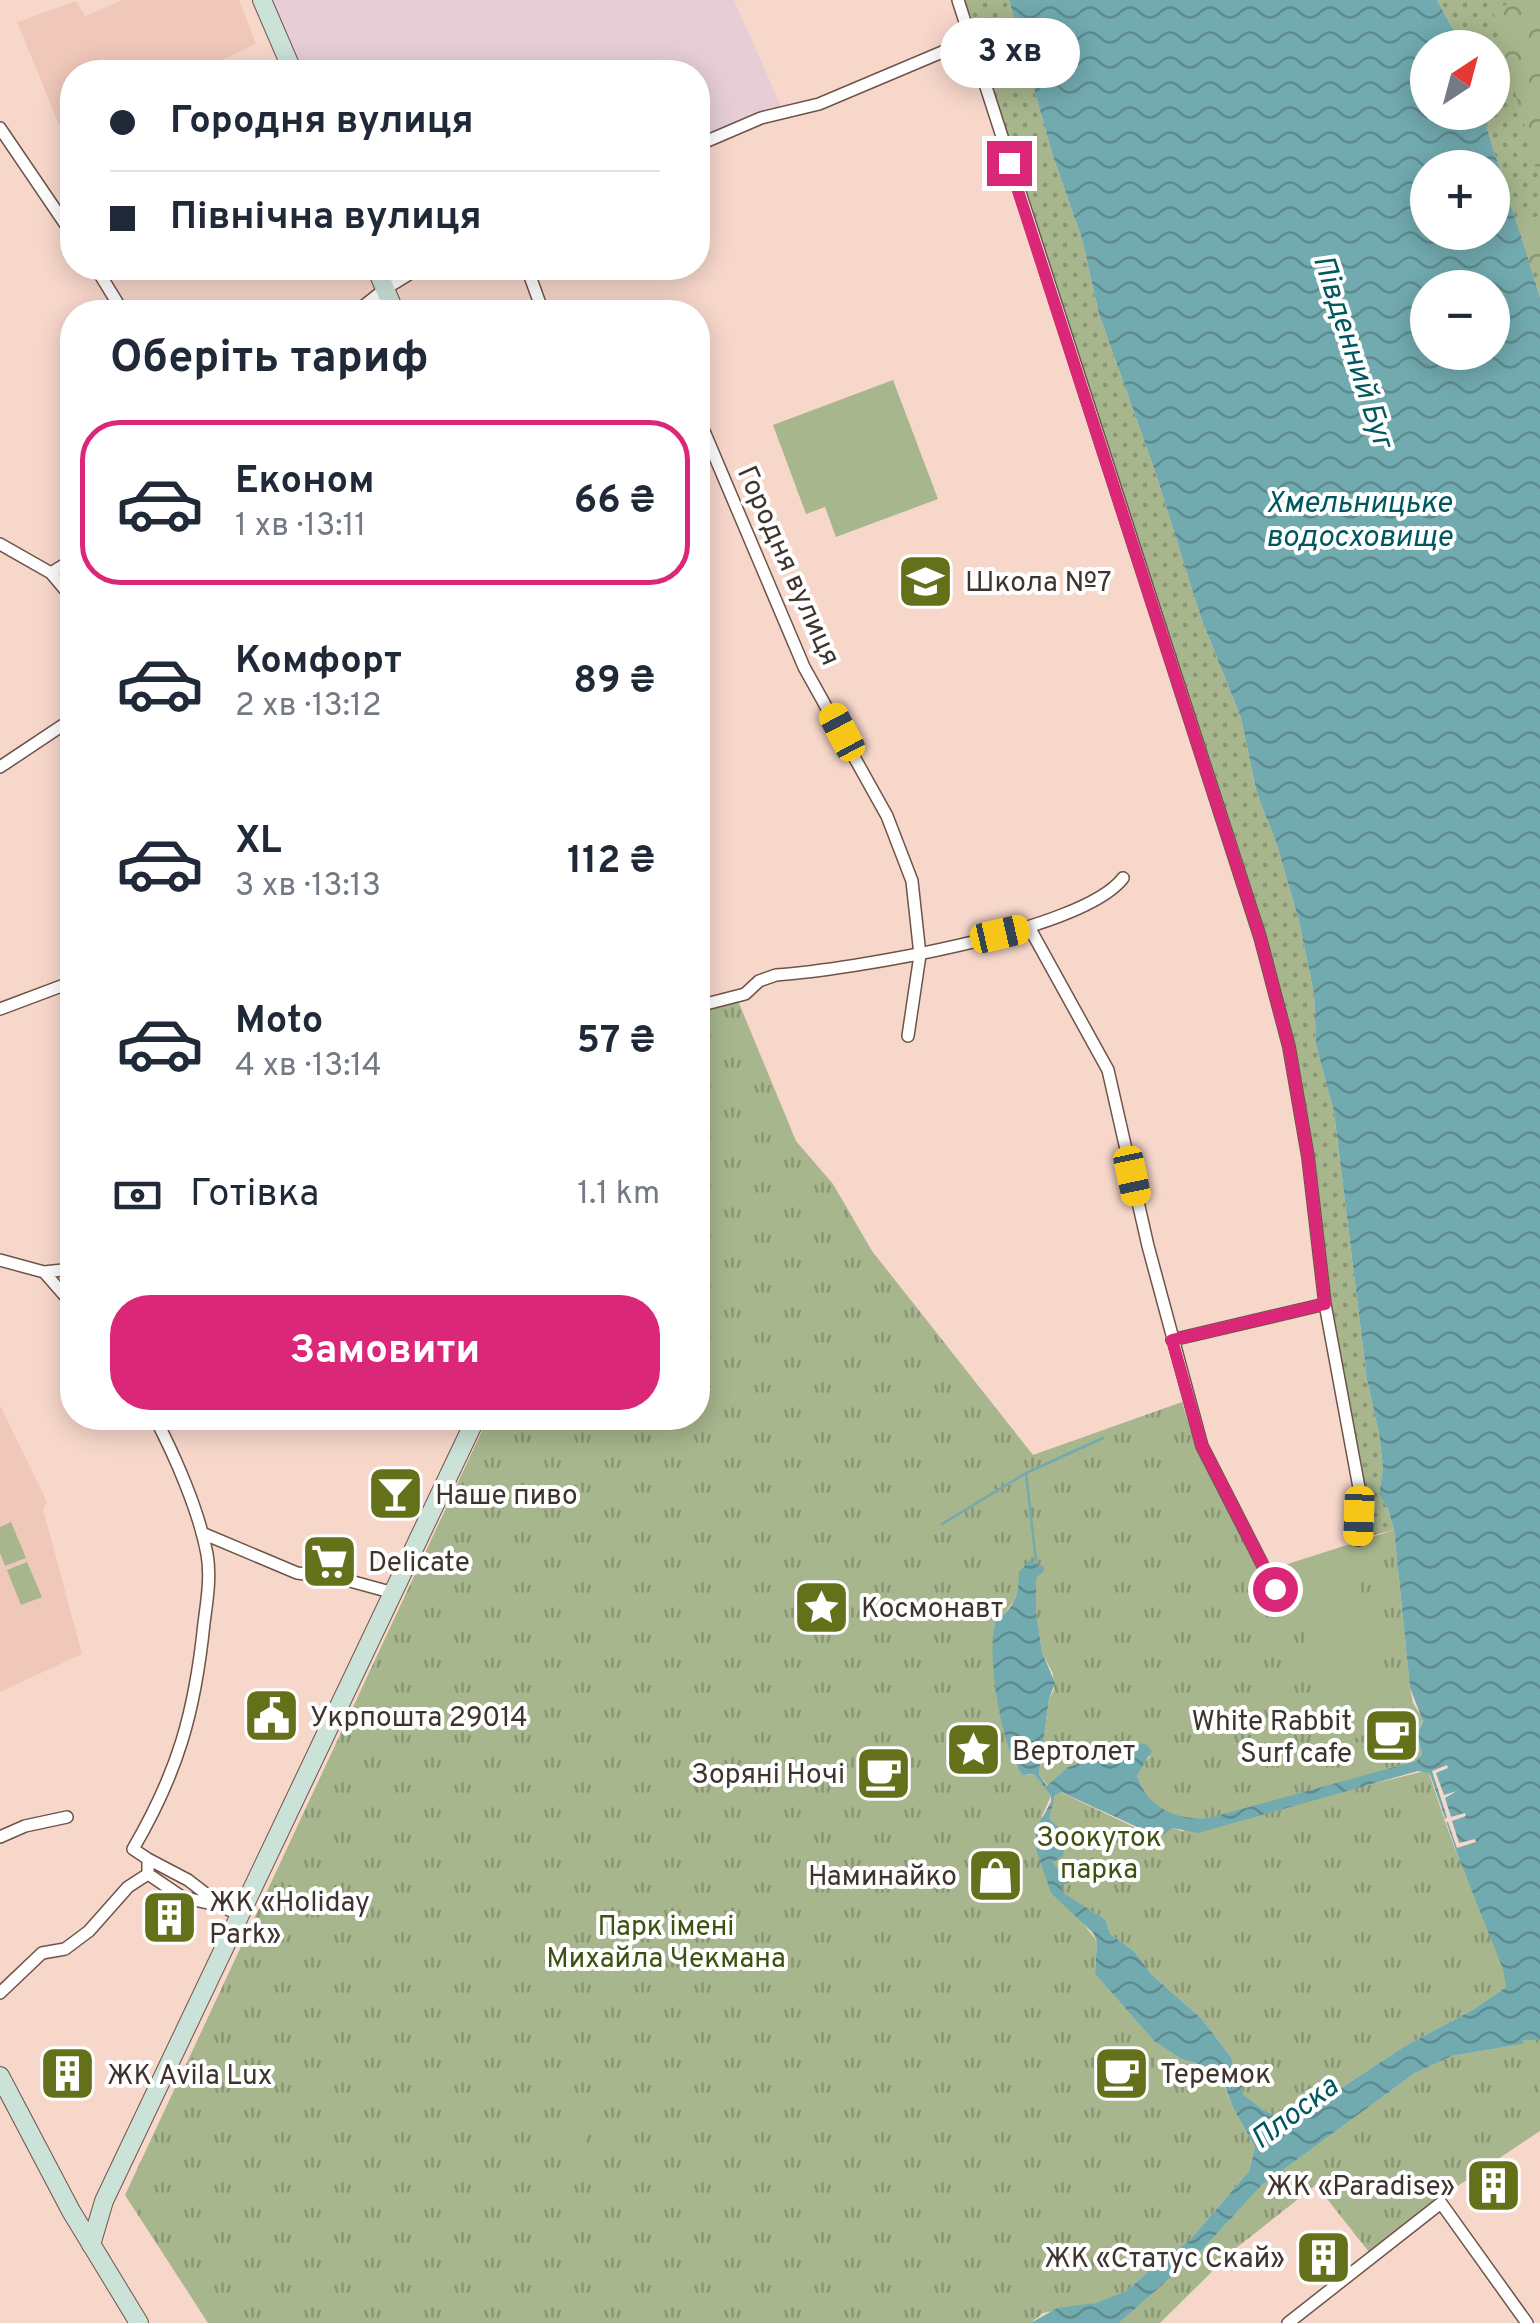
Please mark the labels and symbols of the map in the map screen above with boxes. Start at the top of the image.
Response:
callout: 3 хв [939,18,1079,88]
north arrow [1410,30,1510,130]
route end [987,141,1032,186]
water label: Південний Буг [1303,251,1401,455]
street label: Городня вулиця [727,461,847,672]
water label: Хмельницьке водосховище [1266,486,1453,557]
school or university icon: Школа №7 [896,551,956,611]
place label: Школа №7 [965,566,1112,602]
car [815,698,869,766]
car [967,913,1033,955]
car [1111,1144,1153,1208]
bar icon: Наше пиво [366,1464,426,1524]
place label: Наше пиво [435,1479,578,1515]
car [1343,1485,1375,1547]
supermarket icon: Delicate [299,1531,359,1591]
place label: Delicate [368,1546,470,1582]
route start [1253,1567,1298,1612]
place icon: Космонавт [792,1577,852,1637]
place label: Космонавт [861,1592,1004,1628]
public building icon: Укрпошта 29014 [241,1686,301,1746]
place label: Укрпошта 29014 [310,1701,528,1737]
place label: White Rabbit Surf cafe [1191,1705,1352,1773]
cafe icon: White Rabbit Surf cafe [1361,1706,1421,1766]
place icon: Вертолет [943,1720,1003,1780]
place label: Вертолет [1012,1735,1135,1771]
cafe icon: Зоряні Ночі [854,1743,914,1803]
place label: Зоряні Ночі [691,1758,845,1794]
park label: Зоокуток парка [1036,1821,1162,1889]
shop icon: Наминайко [966,1845,1026,1905]
place label: Наминайко [808,1860,957,1896]
place label: ЖК «Holiday Park» [209,1886,370,1954]
building icon: ЖК «Holiday Park» [140,1887,200,1947]
park label: Парк імені Михайла Чекмана [546,1910,786,1978]
cafe icon: Теремок [1091,2043,1151,2103]
building icon: ЖК Avila Lux [38,2044,98,2104]
place label: Теремок [1160,2058,1271,2094]
place label: ЖК Avila Lux [107,2059,272,2095]
water label: Плоска [1245,2069,1347,2159]
building icon: ЖК «Paradise» [1464,2155,1524,2215]
place label: ЖК «Paradise» [1266,2170,1455,2206]
building icon: ЖК «Статус Скай» [1294,2227,1354,2287]
place label: ЖК «Статус Скай» [1044,2242,1285,2278]

